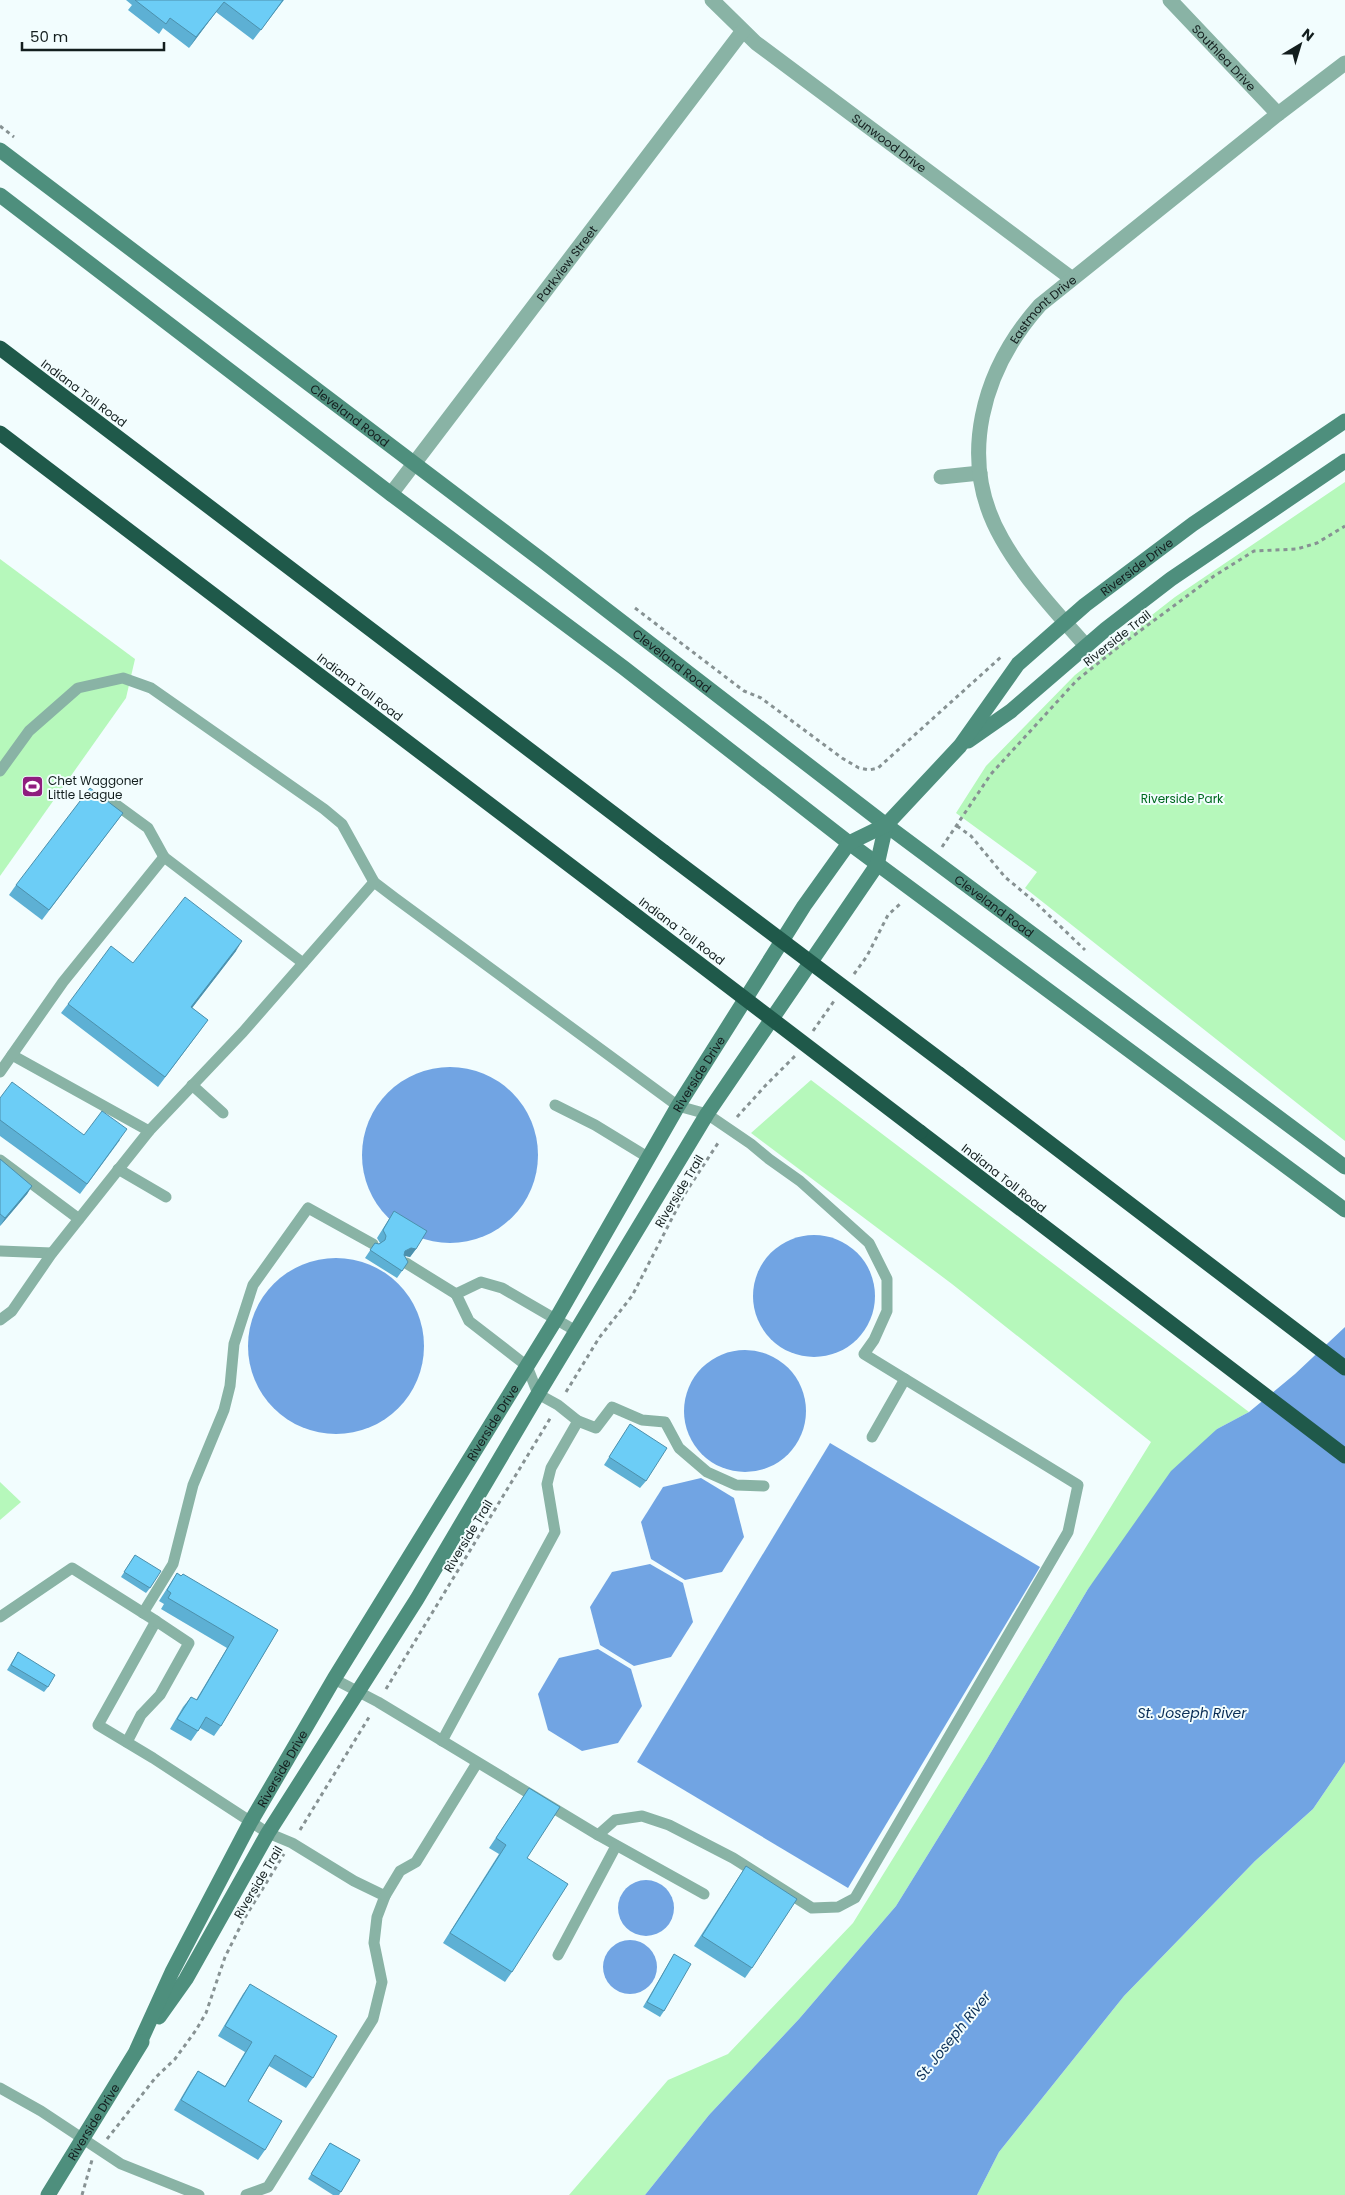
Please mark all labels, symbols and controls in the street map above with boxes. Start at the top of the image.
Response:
scale bar [22,20,165,52]
street label: Southlea Drive [1188,20,1260,95]
north arrow [1275,20,1325,70]
text: N [1298,24,1318,46]
text: 50 m [30,26,68,47]
street label: Sunwood Drive [849,109,930,176]
street label: Parkview Street [532,222,601,305]
street label: Eastmont Drive [1005,271,1080,347]
street label: Indiana Toll Road [38,355,130,431]
street label: Cleveland Road [307,379,393,450]
street label: Riverside Drive [1096,534,1176,599]
street label: Riverside Trail [1080,606,1155,670]
street label: Cleveland Road [629,625,715,696]
street label: Indiana Toll Road [314,649,406,725]
place label: Chet Waggoner Little League [48,772,144,803]
sports icon: Chet Waggoner Little League [20,775,44,799]
park label: Riverside Park [1141,790,1224,807]
street label: Cleveland Road [951,870,1038,941]
street label: Indiana Toll Road [636,893,728,969]
street label: Riverside Drive [668,1032,729,1115]
street label: Indiana Toll Road [958,1140,1050,1216]
street label: Riverside Trail [651,1152,707,1230]
street label: Riverside Drive [462,1381,522,1464]
street label: Riverside Trail [440,1497,496,1575]
water label: St. Joseph River [1137,1703,1247,1723]
street label: Riverside Drive [253,1726,311,1810]
street label: Riverside Trail [230,1843,286,1921]
water label: St. Joseph River [911,1987,996,2085]
street label: Riverside Drive [63,2080,123,2163]

